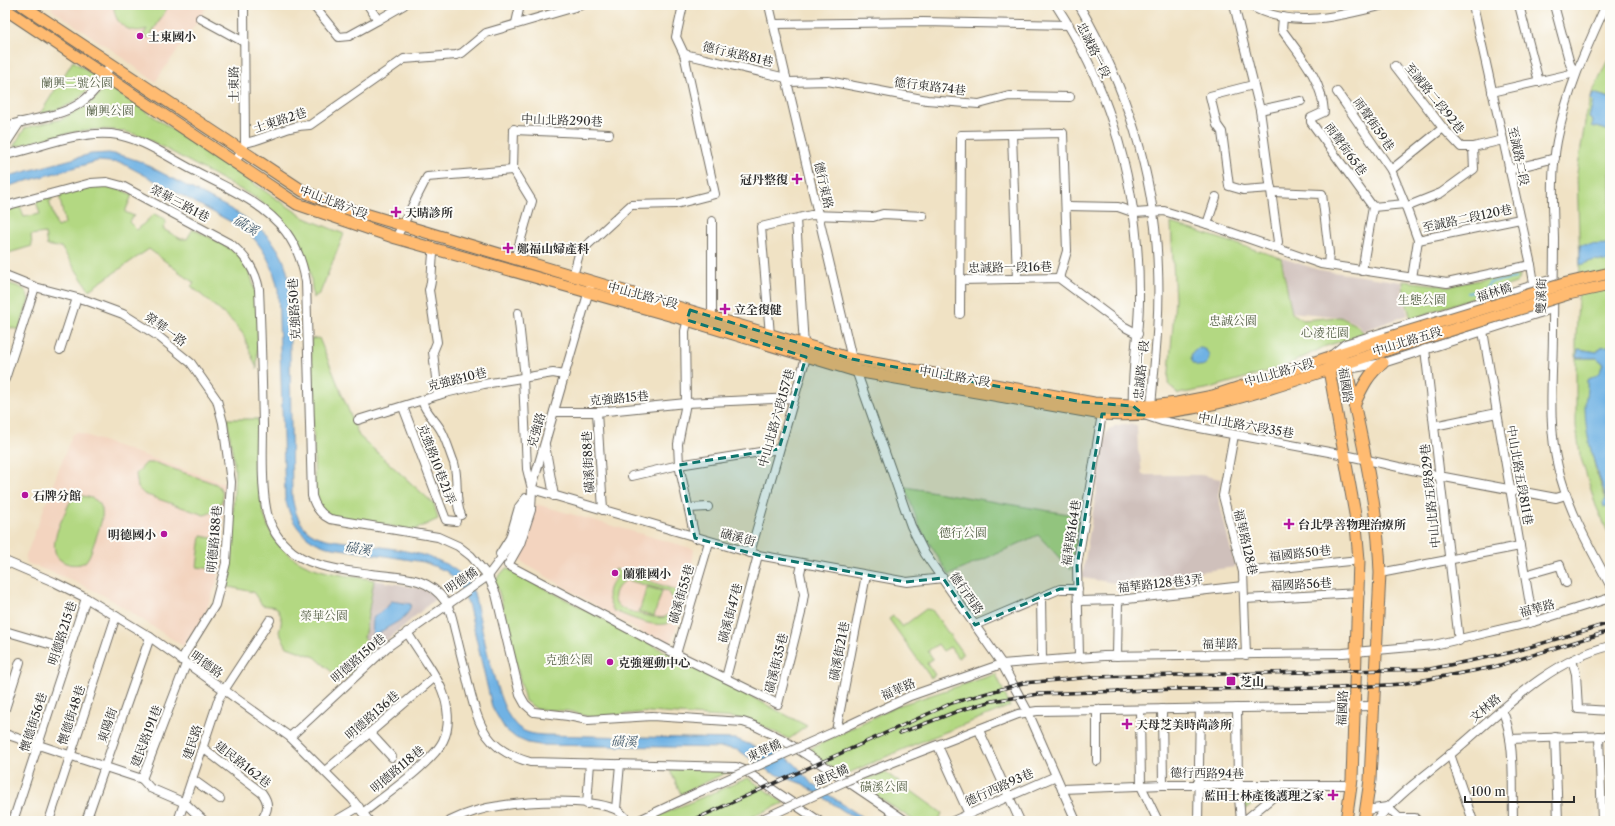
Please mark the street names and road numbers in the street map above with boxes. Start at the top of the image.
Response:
street label: 忠誠路一段 [1074,20,1114,80]
street label: 德行東路81巷 [701,39,775,69]
street label: 至誠路二段92巷 [1402,60,1468,136]
street label: 士東路 [226,66,241,102]
street label: 德行東路74巷 [893,74,967,98]
street label: 雨聲街59巷 [1350,94,1398,154]
street label: 士東路2巷 [252,104,308,136]
street label: 中山北路290巷 [521,111,603,129]
street label: 雨聲街65巷 [1322,120,1370,178]
street label: 至誠路二段 [1505,125,1533,187]
street label: 德行東路 [811,160,837,210]
street label: 榮華三路1巷 [148,181,212,225]
street label: 中山北路六段 [298,182,370,222]
street label: 至誠路二段120巷 [1421,201,1513,235]
street label: 忠誠路一段16巷 [968,259,1052,275]
street label: 雙溪街 [1533,277,1549,314]
street label: 克強路50巷 [285,278,303,340]
street label: 中山北路六段 [606,278,680,312]
street label: 福林橋 [1475,280,1513,304]
street label: 榮華一路 [142,309,190,349]
street label: 中山北路五段 [1370,323,1444,359]
street label: 忠誠路一段 [1130,339,1152,401]
street label: 中山北路六段 [1242,355,1316,389]
street label: 中山北路六段 [918,362,992,390]
street label: 克強路10巷 [426,364,488,394]
street label: 福國路 [1336,366,1356,404]
street label: 中山北路六段157巷 [755,367,797,469]
street label: 克強路15巷 [589,388,649,408]
street label: 中山北路六段35巷 [1197,409,1295,441]
street label: 克強路 [524,411,548,449]
street label: 克強路10巷21弄 [415,422,459,506]
street label: 中山北路五段811巷 [1504,424,1536,526]
street label: 磺溪街88巷 [579,431,597,493]
street label: 中山北路五段829巷 [1417,443,1443,549]
street label: 福華路164巷 [1058,499,1084,567]
street label: 明德路188巷 [204,505,224,573]
street label: 福華路128巷 [1231,508,1261,576]
street label: 磺溪街 [719,525,758,549]
street label: 福國路50巷 [1268,542,1332,564]
street label: 磺溪街55巷 [665,563,697,625]
street label: 明德橋 [442,564,480,596]
street label: 德行西路 [947,569,987,617]
street label: 福華路128巷3弄 [1117,571,1203,595]
street label: 福國路56巷 [1270,575,1332,593]
street label: 磺溪街47巷 [715,582,745,644]
street label: 福華路 [1518,596,1556,620]
street label: 明德路215巷 [45,599,79,667]
street label: 磺溪街21巷 [826,620,852,682]
street label: 明德路150巷 [328,630,388,686]
street label: 磺溪街35巷 [761,632,791,694]
street label: 福華路 [1202,636,1238,651]
street label: 明德路 [188,648,226,680]
street label: 福華路 [878,675,918,703]
street label: 懷德街48巷 [54,683,88,747]
street label: 明德路136巷 [342,687,402,743]
street label: 懷德街56巷 [16,690,50,754]
street label: 福國路 [1334,690,1350,726]
street label: 文林路 [1466,691,1504,725]
street label: 建民路191巷 [127,703,165,769]
street label: 東陽街 [94,705,120,744]
street label: 建民路 [179,723,205,761]
street label: 東華橋 [744,736,784,764]
street label: 建民路162巷 [212,737,274,791]
street label: 明德路118巷 [367,742,427,796]
street label: 建民橋 [811,761,851,789]
street label: 德行西路93巷 [962,765,1036,809]
street label: 德行西路94巷 [1170,765,1244,781]

